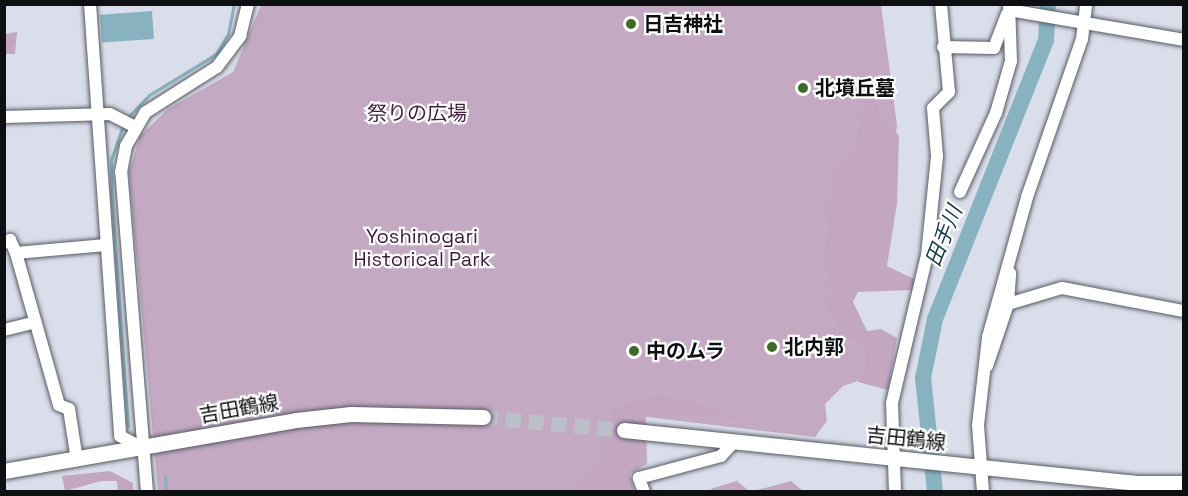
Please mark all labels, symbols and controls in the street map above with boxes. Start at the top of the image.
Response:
place label: 日吉神社 [643,12,723,36]
marker: 日吉神社 [624,17,638,31]
place label: 北墳丘墓 [815,76,895,100]
marker: 北墳丘墓 [796,81,810,95]
park label: 祭りの広場 [367,101,467,125]
water label: 田手川 [921,202,967,270]
park label: Yoshinogari Historical Park [353,225,491,272]
place label: 北内郭 [784,335,844,359]
place label: 中のムラ [646,339,726,363]
marker: 北内郭 [765,340,779,354]
marker: 中のムラ [627,344,641,358]
street label: 吉田鶴線 [198,390,280,428]
street label: 吉田鶴線 [865,423,947,455]

